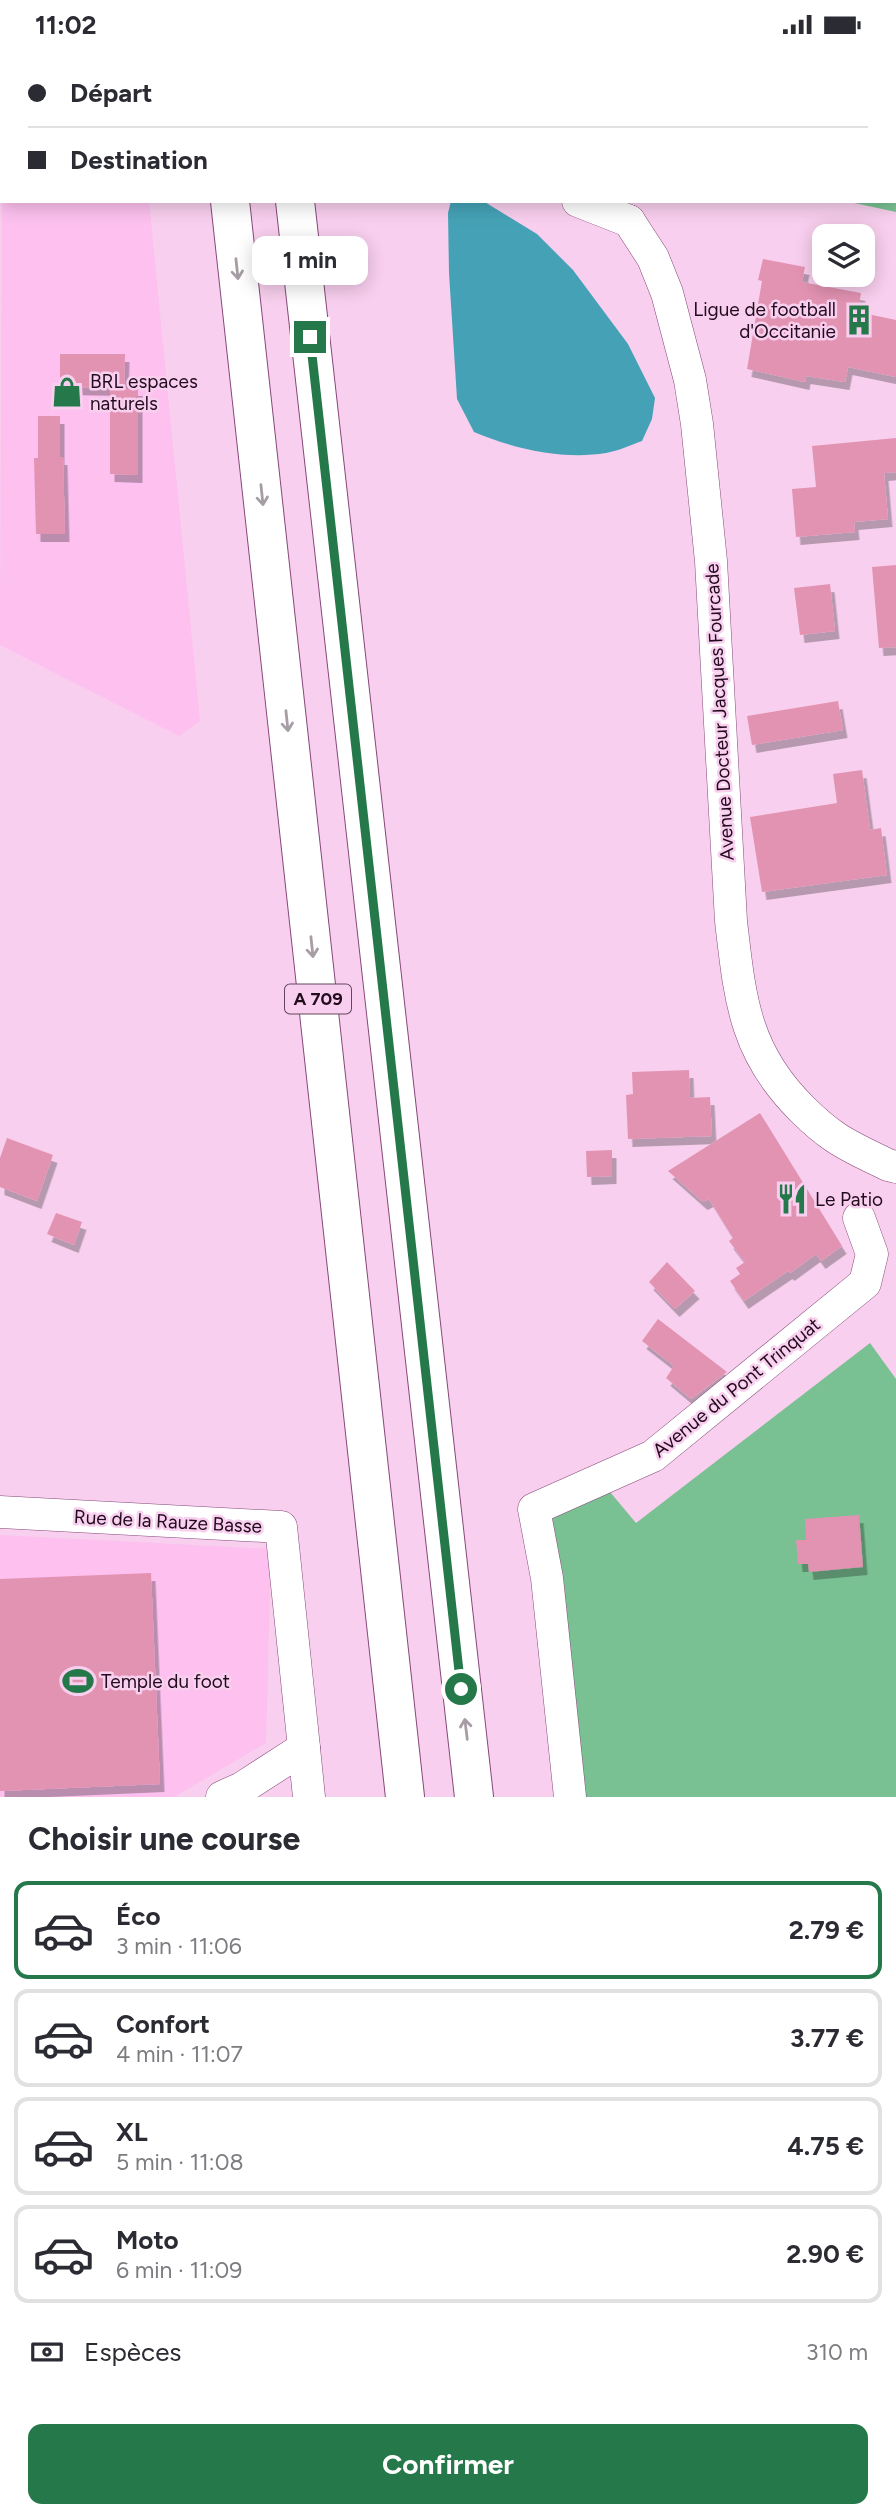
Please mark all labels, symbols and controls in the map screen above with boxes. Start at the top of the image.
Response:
text: 11:02 [35,9,97,41]
text: Départ [70,77,152,109]
text: Destination [70,144,208,176]
map controls [812,224,875,287]
button: layers [812,224,875,287]
callout: 1 min [252,236,368,285]
text: 1 min [283,246,337,274]
one-way arrow [231,257,244,280]
place label: Ligue de football d'Occitanie [693,298,836,343]
building icon: Ligue de football d'Occitanie [842,303,876,337]
route end [294,321,326,353]
place label: BRL espaces naturels [90,370,198,415]
shop icon: BRL espaces naturels [50,375,84,409]
one-way arrow [256,483,269,506]
street label: Avenue Docteur Jacques Fourcade [700,563,739,861]
one-way arrow [281,710,294,732]
one-way arrow [306,936,319,958]
road number: A 709 [285,985,351,1014]
restaurant icon: Le Patio [775,1182,809,1216]
place label: Le Patio [815,1188,883,1211]
street label: Avenue du Pont Trinquat [648,1313,825,1462]
street label: Rue de la Rauze Basse [73,1505,263,1538]
sports icon: Temple du foot [61,1664,95,1698]
place label: Temple du foot [101,1670,230,1693]
route start [445,1673,477,1705]
one-way arrow [459,1718,472,1741]
text: Choisir une course [28,1820,300,1858]
icon: car [32,1899,95,1962]
text: Éco [116,1900,161,1932]
text: 2.79 € [789,1914,864,1946]
text: 3 min · 11:06 [116,1932,242,1960]
icon: car [32,2007,95,2070]
text: Confort [116,2008,210,2040]
text: 3.77 € [790,2022,864,2054]
text: 4 min · 11:07 [116,2040,243,2068]
icon: car [32,2115,95,2178]
text: XL [116,2116,148,2148]
text: 4.75 € [787,2130,864,2162]
text: 5 min · 11:08 [116,2148,244,2176]
icon: car [32,2223,95,2286]
text: Moto [116,2224,179,2256]
text: 2.90 € [786,2238,864,2270]
text: 6 min · 11:09 [116,2256,242,2284]
icon: cash [28,2333,66,2371]
text: Espèces [84,2336,181,2368]
text: 310 m [806,2338,868,2366]
button: Confirmer [28,2424,868,2504]

